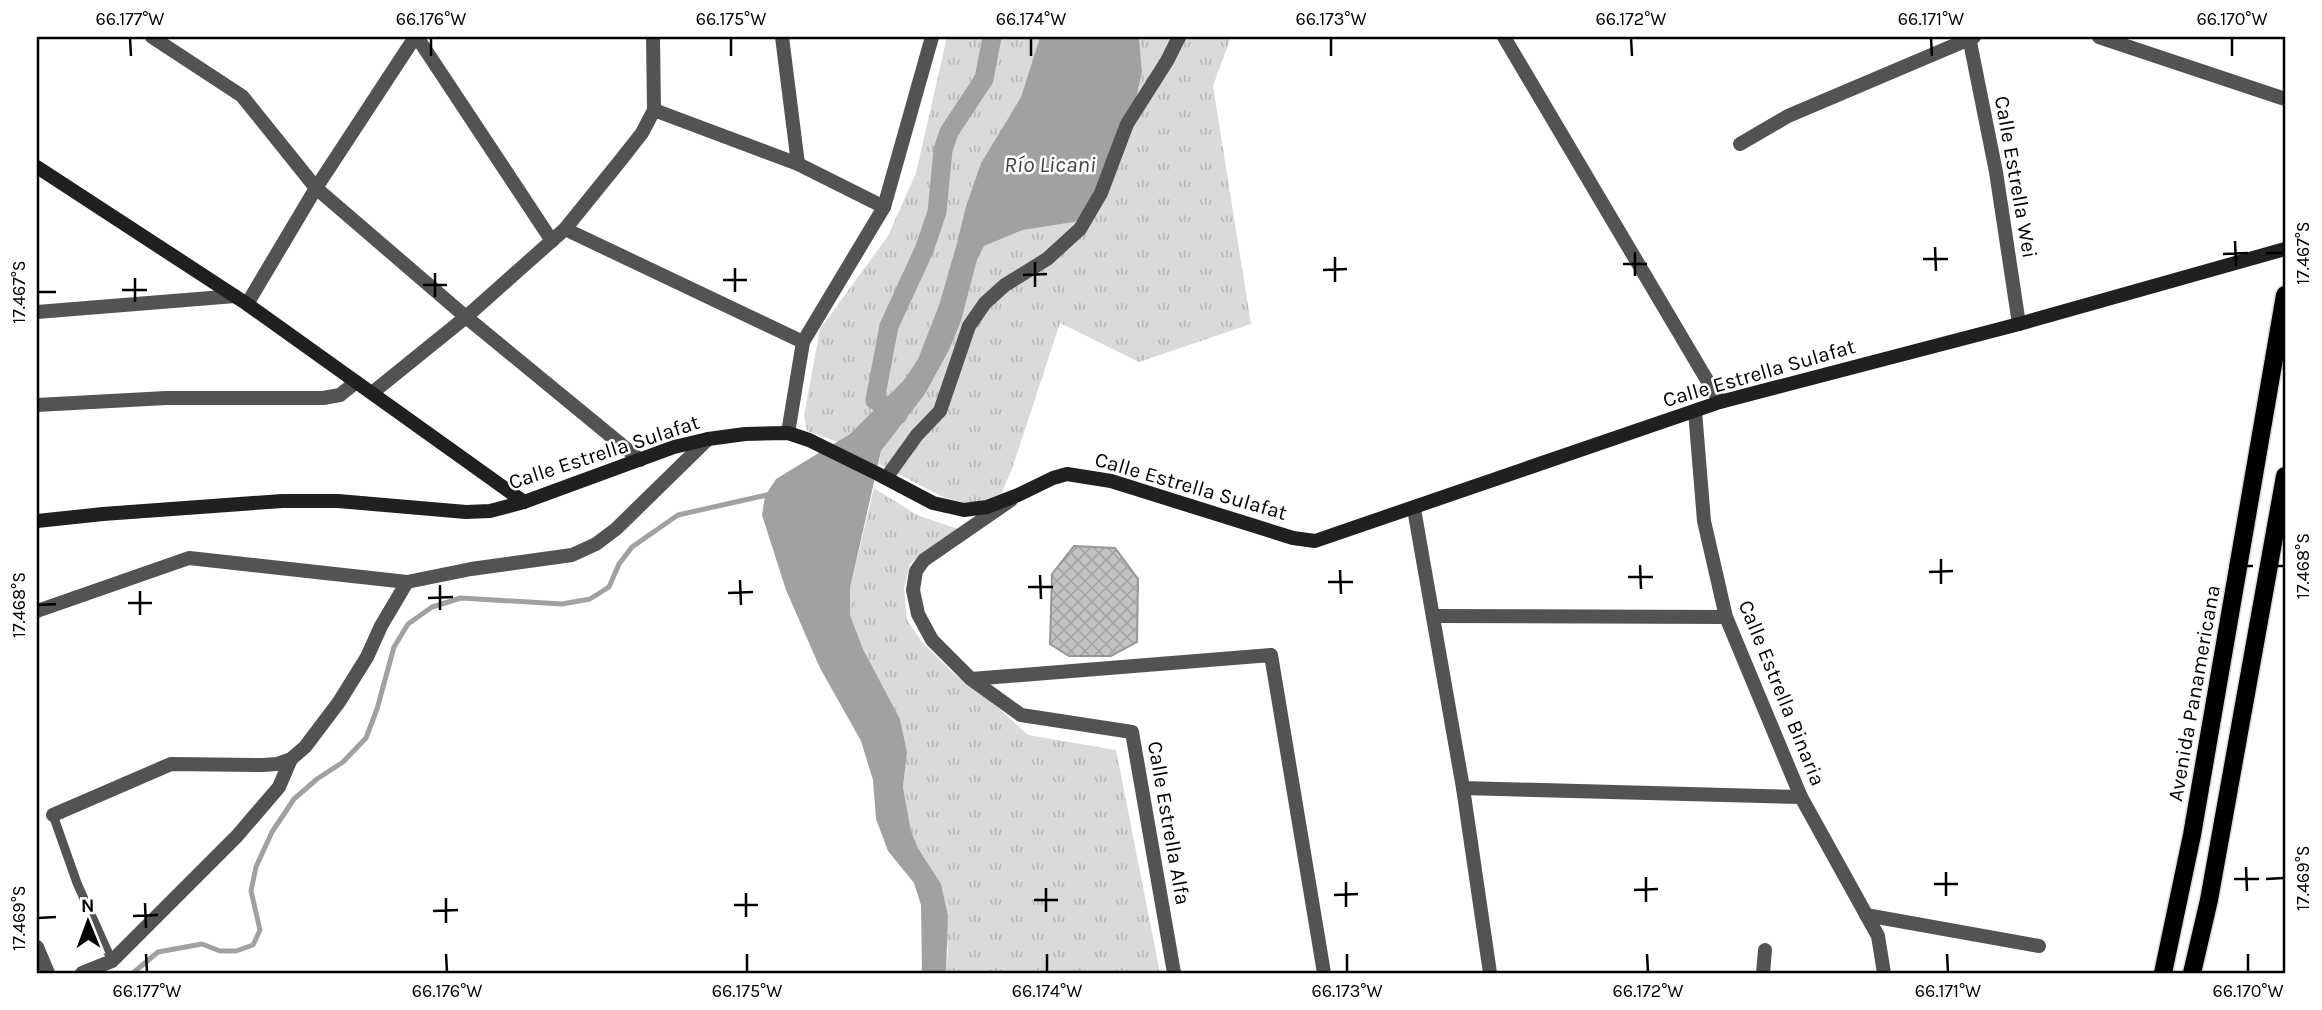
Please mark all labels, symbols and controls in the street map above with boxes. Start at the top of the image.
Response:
text: 66.177°W [96,8,164,30]
text: 66.176°W [396,8,466,30]
text: 66.175°W [696,8,766,30]
text: 66.174°W [996,8,1066,30]
text: 66.173°W [1295,8,1367,30]
text: 66.172°W [1596,8,1666,30]
text: 66.171°W [1898,8,1964,30]
text: 66.170°W [2196,8,2268,30]
street label: Calle Estrella Wei [1990,94,2042,260]
water label: Río Licani [1004,151,1096,178]
text: 17.467°S [2292,221,2314,285]
text: 17.467°S [8,260,30,324]
street label: Calle Estrella Sulafat [1660,334,1858,412]
street label: Calle Estrella Sulafat [506,410,702,494]
street label: Calle Estrella Sulafat [1092,447,1290,525]
text: 17.468°S [2292,533,2314,599]
text: 17.468°S [8,572,30,638]
street label: Avenida Panamericana [2163,583,2225,803]
street label: Calle Estrella Binaria [1734,597,1830,789]
street label: Calle Estrella Alfa [1143,739,1195,907]
text: 17.469°S [2292,845,2314,911]
text: 17.469°S [8,885,30,951]
north arrow [52,888,122,958]
text: N [81,895,95,917]
text: 66.177°W [113,980,181,1002]
text: 66.176°W [412,980,482,1002]
text: 66.175°W [712,980,782,1002]
text: 66.174°W [1012,980,1082,1002]
text: 66.173°W [1311,980,1383,1002]
text: 66.172°W [1613,980,1683,1002]
text: 66.171°W [1915,980,1981,1002]
text: 66.170°W [2212,980,2284,1002]

